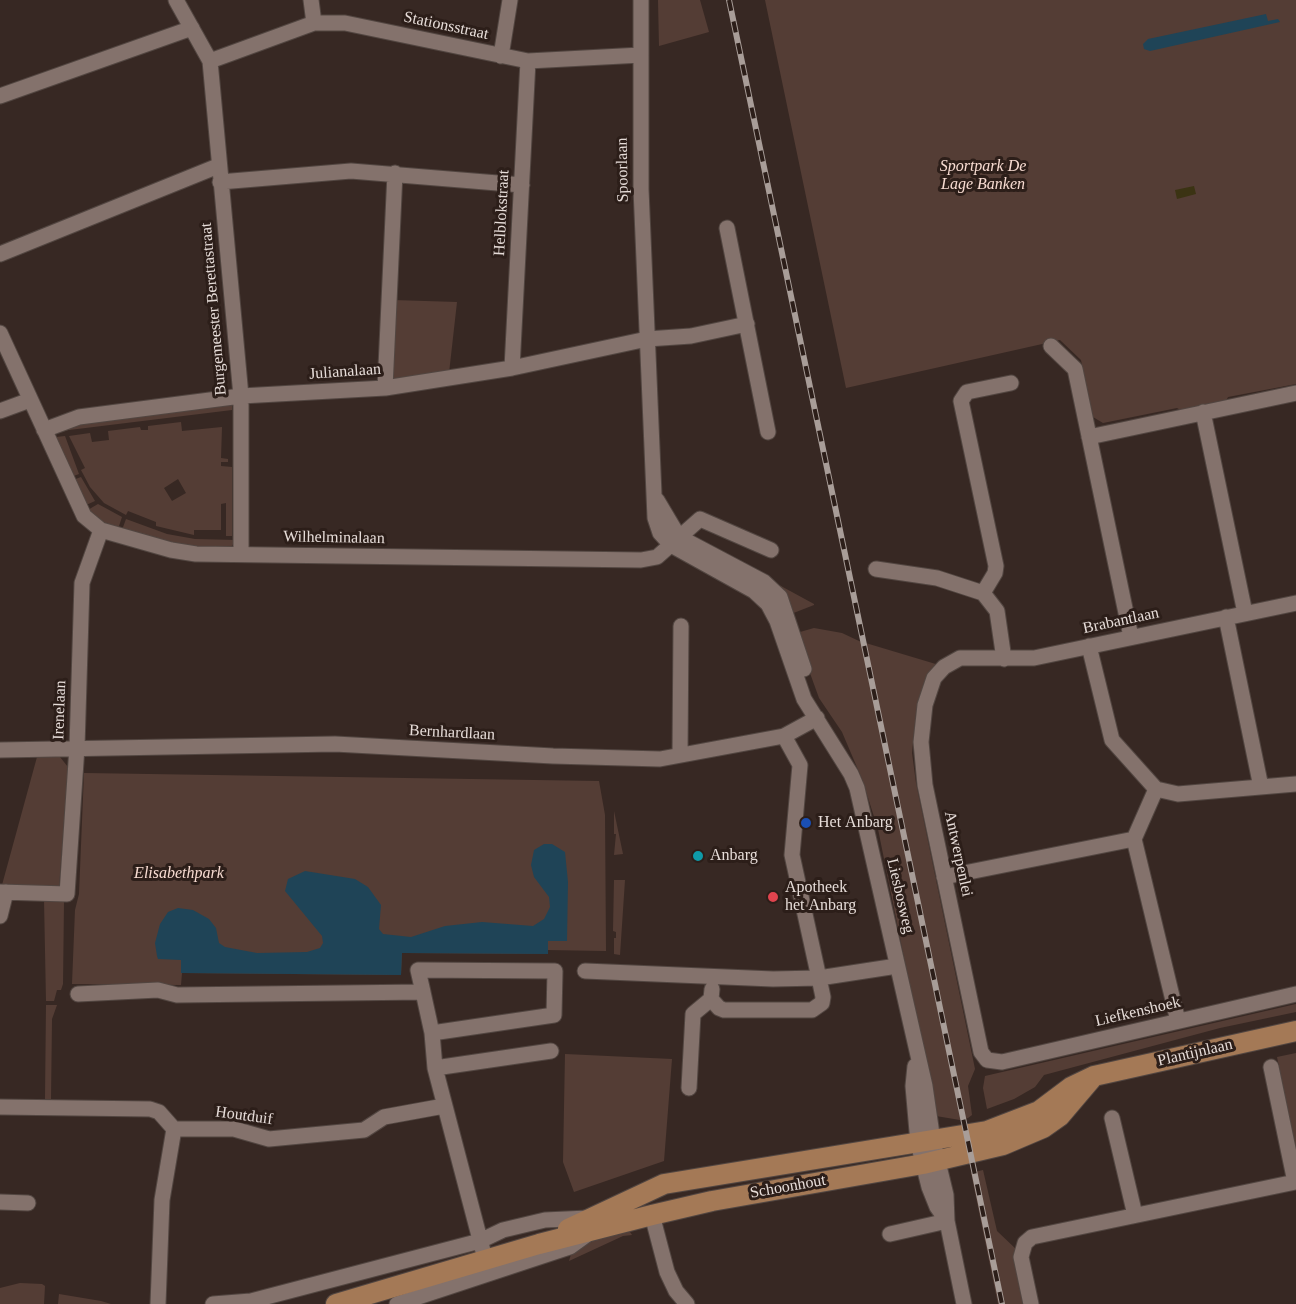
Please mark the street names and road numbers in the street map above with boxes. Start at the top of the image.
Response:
street label: Stationsstraat [402,8,490,44]
street label: Spoorlaan [613,137,633,203]
street label: Helblokstraat [490,169,514,257]
street label: Burgemeester Berettastraat [197,222,231,396]
street label: Julianalaan [308,360,382,384]
street label: Wilhelminalaan [283,528,385,548]
street label: Brabantlaan [1081,604,1161,638]
street label: Irenelaan [49,680,71,740]
street label: Bernhardlaan [408,721,496,745]
street label: Antwerpenlei [940,809,976,899]
street label: Liesbosweg [882,857,918,935]
street label: Liefkenshoek [1093,993,1183,1031]
street label: Plantijnlaan [1156,1035,1234,1071]
street label: Houtduif [214,1102,274,1130]
street label: Schoonhout [749,1171,827,1203]

